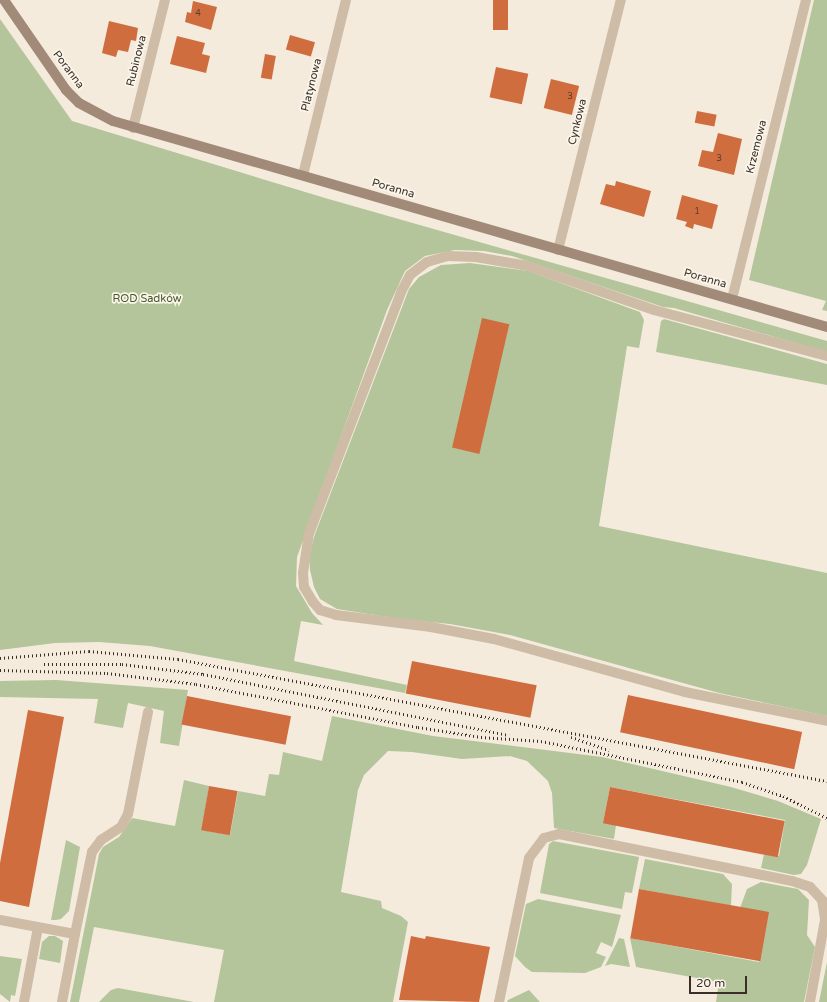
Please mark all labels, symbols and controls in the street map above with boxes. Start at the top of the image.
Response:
house number: 4 [195,9,201,19]
street label: Rubinowa [124,34,150,88]
street label: Poranna [50,48,86,92]
street label: Platynowa [299,57,325,113]
house number: 3 [567,92,573,102]
street label: Cynkowa [566,98,590,146]
street label: Krzemowa [744,119,770,175]
house number: 3 [716,154,722,164]
street label: Poranna [370,177,416,201]
house number: 1 [694,207,700,217]
street label: Poranna [682,267,728,291]
park label: ROD Sadków [112,292,182,306]
scale bar [691,968,749,994]
text: 20 m [696,976,725,990]

